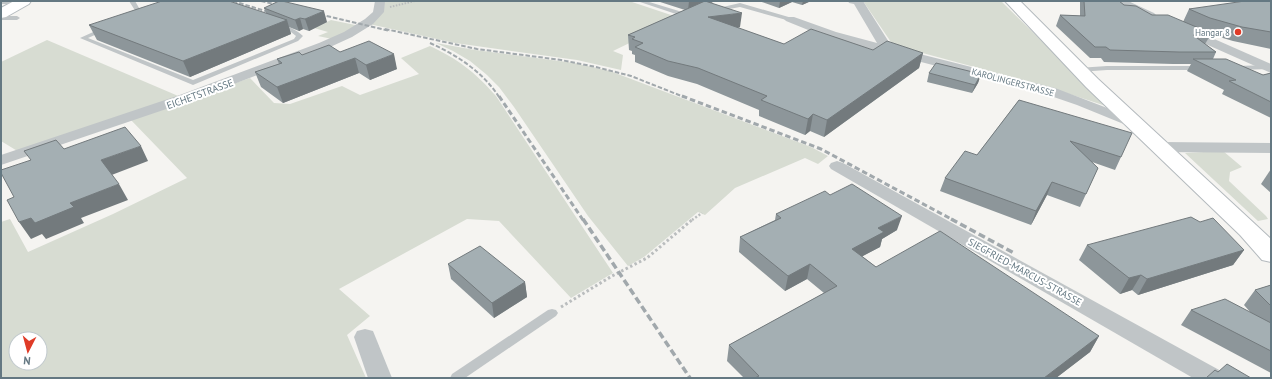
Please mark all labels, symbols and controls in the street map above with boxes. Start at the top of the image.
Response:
place label: Hangar 8 [1195,27,1230,38]
marker: Hangar 8 [1233,27,1243,37]
street label: KAROLINGERSTRASSE [970,66,1056,98]
street label: EICHETSTRASSE [165,76,235,112]
street label: SIEGFRIED-MARCUS-STRASSE [966,235,1084,309]
north arrow [8,331,48,371]
text: N [23,354,31,368]

